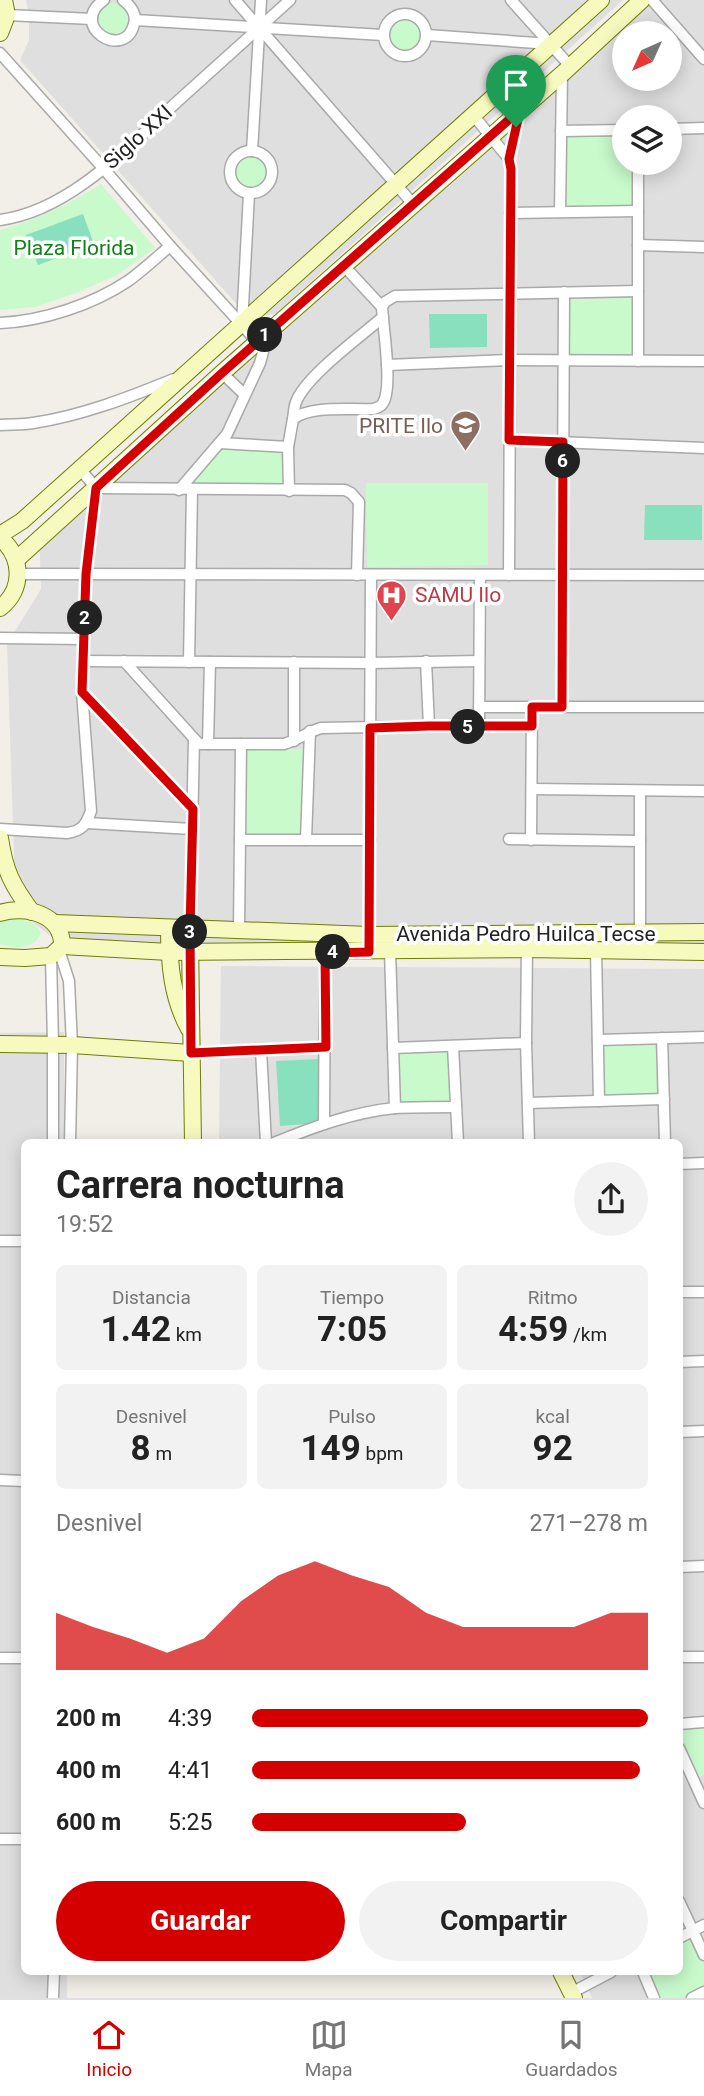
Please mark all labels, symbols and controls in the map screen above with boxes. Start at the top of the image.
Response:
north arrow [612,21,682,91]
map controls [612,21,682,175]
pin [486,55,546,127]
icon: arrive [497,66,535,104]
street label: Siglo XXI [99,100,177,174]
button: layers [612,105,682,175]
park label: Plaza Florida [13,236,135,260]
pin: 1 [247,318,282,352]
text: 1 [259,323,270,346]
school or university icon: PRITE Ilo [449,409,483,453]
place label: PRITE Ilo [359,414,443,438]
pin: 6 [546,444,580,478]
text: 6 [557,449,568,472]
hospital icon: SAMU Ilo [375,578,409,622]
place label: SAMU Ilo [415,583,501,607]
pin: 2 [68,600,102,636]
text: 2 [79,606,90,629]
pin: 5 [450,710,486,744]
text: 5 [462,715,473,738]
pin: 3 [172,914,208,950]
text: 3 [184,920,195,943]
street label: Avenida Pedro Huilca Tecse [396,922,656,946]
pin: 4 [316,934,350,970]
text: 4 [327,940,338,963]
button: share [574,1162,648,1236]
text: Carrera nocturna [56,1163,345,1207]
text: 19:52 [56,1211,113,1238]
text: Distancia [112,1286,191,1309]
text: Tiempo [320,1286,384,1309]
text: Ritmo [528,1286,578,1309]
text: 1.42 [101,1309,171,1350]
text: 7:05 [317,1309,387,1350]
text: 4:59 [498,1309,568,1350]
text: km [171,1323,202,1346]
text: /km [568,1323,607,1346]
text: Desnivel [116,1405,187,1428]
text: Pulso [328,1405,376,1428]
text: kcal [535,1405,570,1428]
text: 8 [131,1428,151,1469]
text: 149 [301,1428,361,1469]
text: 92 [533,1428,573,1469]
text: m [151,1442,172,1465]
text: bpm [361,1442,403,1465]
text: Desnivel [56,1510,142,1537]
text: 271–278 m [529,1510,648,1537]
text: 200 m [56,1705,121,1732]
text: 4:39 [168,1705,212,1732]
text: 400 m [56,1757,121,1784]
text: 4:41 [168,1757,212,1784]
text: 600 m [56,1809,121,1836]
text: 5:25 [168,1809,212,1836]
button: Guardar [56,1881,345,1961]
button: Compartir [359,1881,648,1961]
tab: Inicio [86,2016,132,2081]
tab: Mapa [305,2016,353,2081]
tab: Guardados [525,2016,618,2081]

